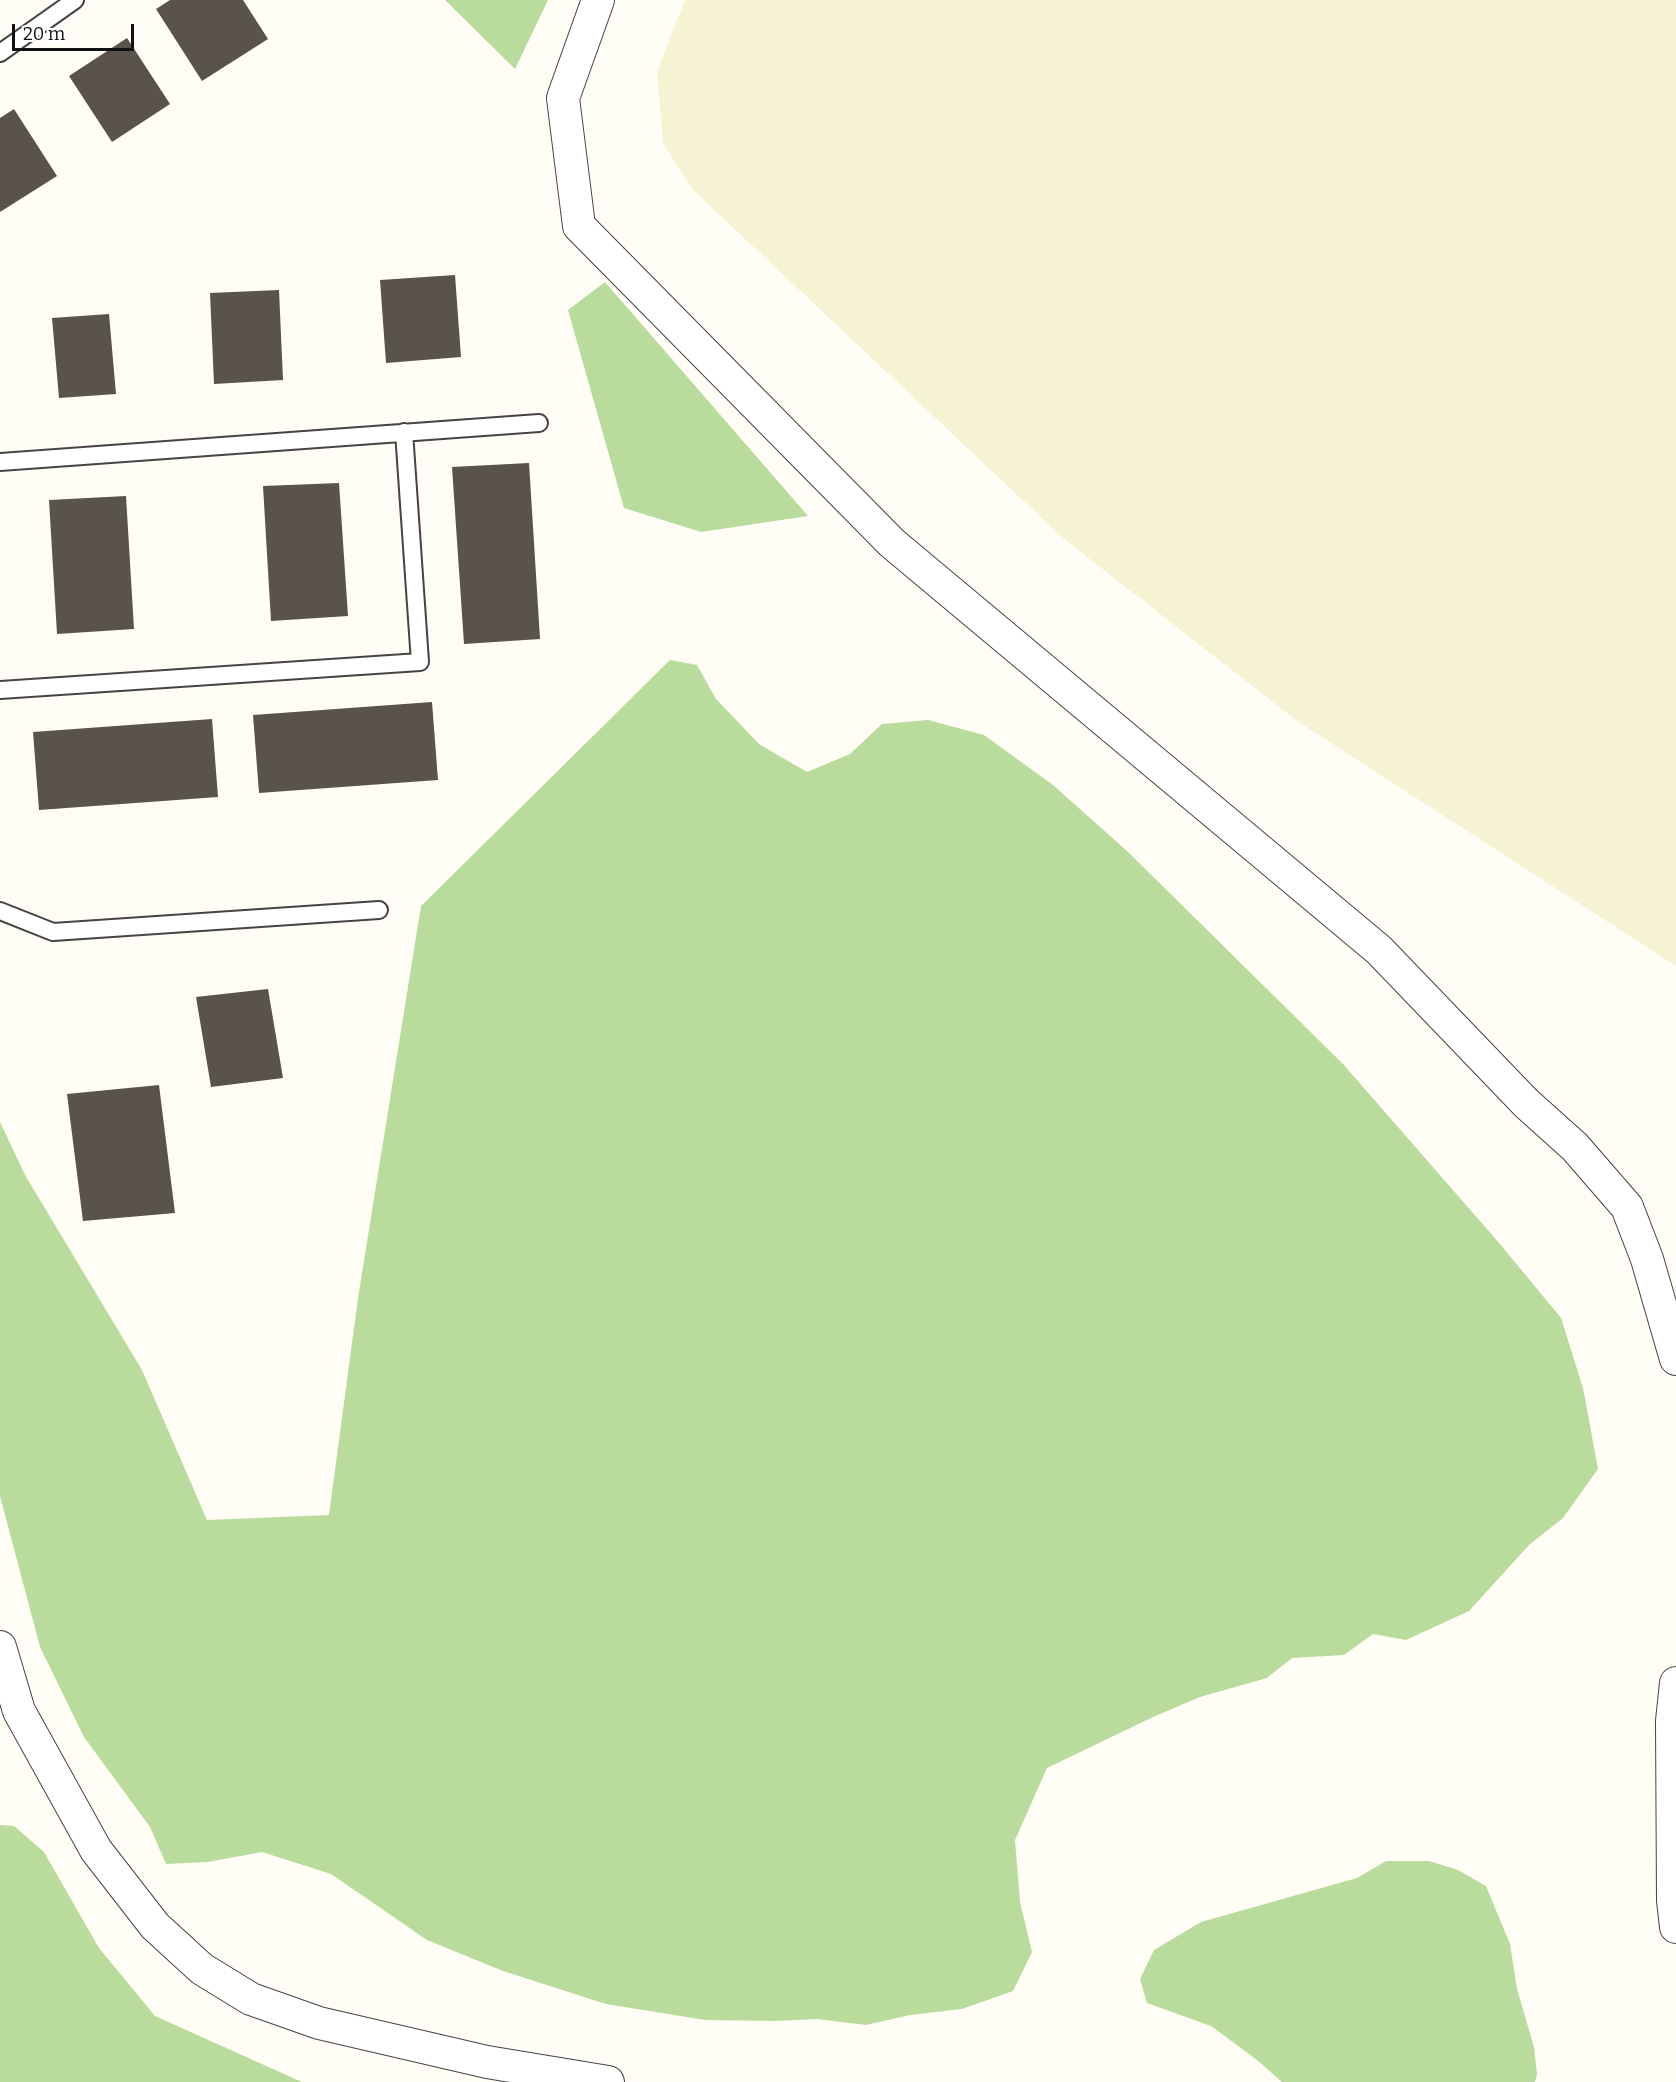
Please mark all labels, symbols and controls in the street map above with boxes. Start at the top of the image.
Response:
scale bar [15,12,136,50]
text: 20 m [23,23,65,45]

